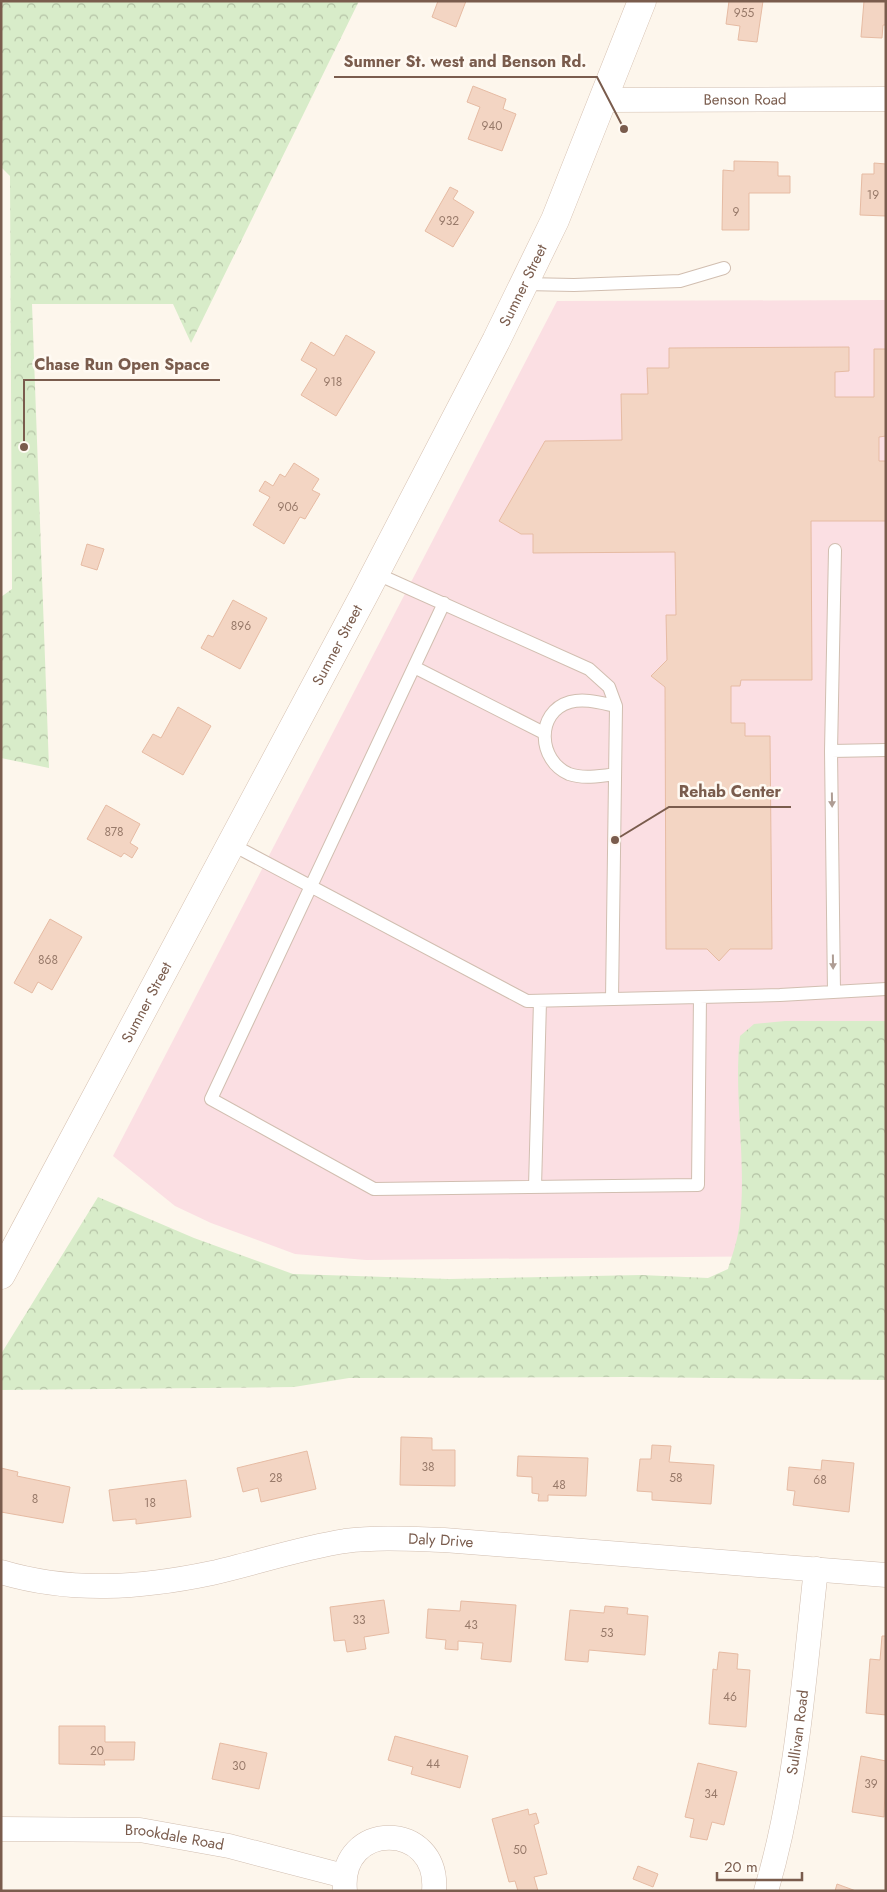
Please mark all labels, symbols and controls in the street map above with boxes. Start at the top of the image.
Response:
house number: 955 [734,4,754,22]
callout: Sumner St. west and Benson Rd. [334,46,597,77]
text: Sumner St. west and Benson Rd. [344,50,587,73]
street label: Benson Road [703,88,787,111]
house number: 940 [481,117,503,135]
house number: 19 [867,186,879,204]
house number: 9 [733,203,740,221]
house number: 932 [439,212,459,230]
street label: Sumner Street [494,240,553,330]
callout: Chase Run Open Space [24,349,220,380]
text: Chase Run Open Space [34,353,210,376]
house number: 918 [324,373,342,391]
house number: 906 [277,498,299,516]
street label: Sumner Street [307,600,368,690]
house number: 896 [231,617,251,635]
callout: Rehab Center [669,776,791,807]
text: Rehab Center [679,780,782,803]
one-way arrow [828,792,836,808]
house number: 878 [104,823,124,841]
house number: 868 [38,951,58,969]
one-way arrow [830,954,838,970]
street label: Sumner Street [116,958,177,1047]
house number: 38 [421,1458,435,1476]
house number: 28 [269,1469,283,1487]
house number: 58 [669,1469,683,1487]
house number: 68 [813,1471,827,1489]
house number: 48 [552,1476,566,1494]
house number: 8 [32,1490,38,1508]
house number: 18 [144,1494,156,1512]
street label: Daly Drive [408,1528,475,1553]
house number: 33 [352,1611,366,1629]
house number: 43 [464,1616,478,1634]
house number: 53 [600,1624,614,1642]
house number: 46 [723,1688,737,1706]
street label: Sullivan Road [781,1689,814,1776]
house number: 20 [90,1742,104,1760]
house number: 44 [426,1755,440,1773]
house number: 30 [232,1757,246,1775]
house number: 39 [864,1775,878,1793]
house number: 34 [704,1785,718,1803]
street label: Brookdale Road [125,1819,226,1856]
house number: 50 [513,1841,527,1859]
scale bar [717,1850,802,1882]
text: 20 m [724,1856,758,1878]

